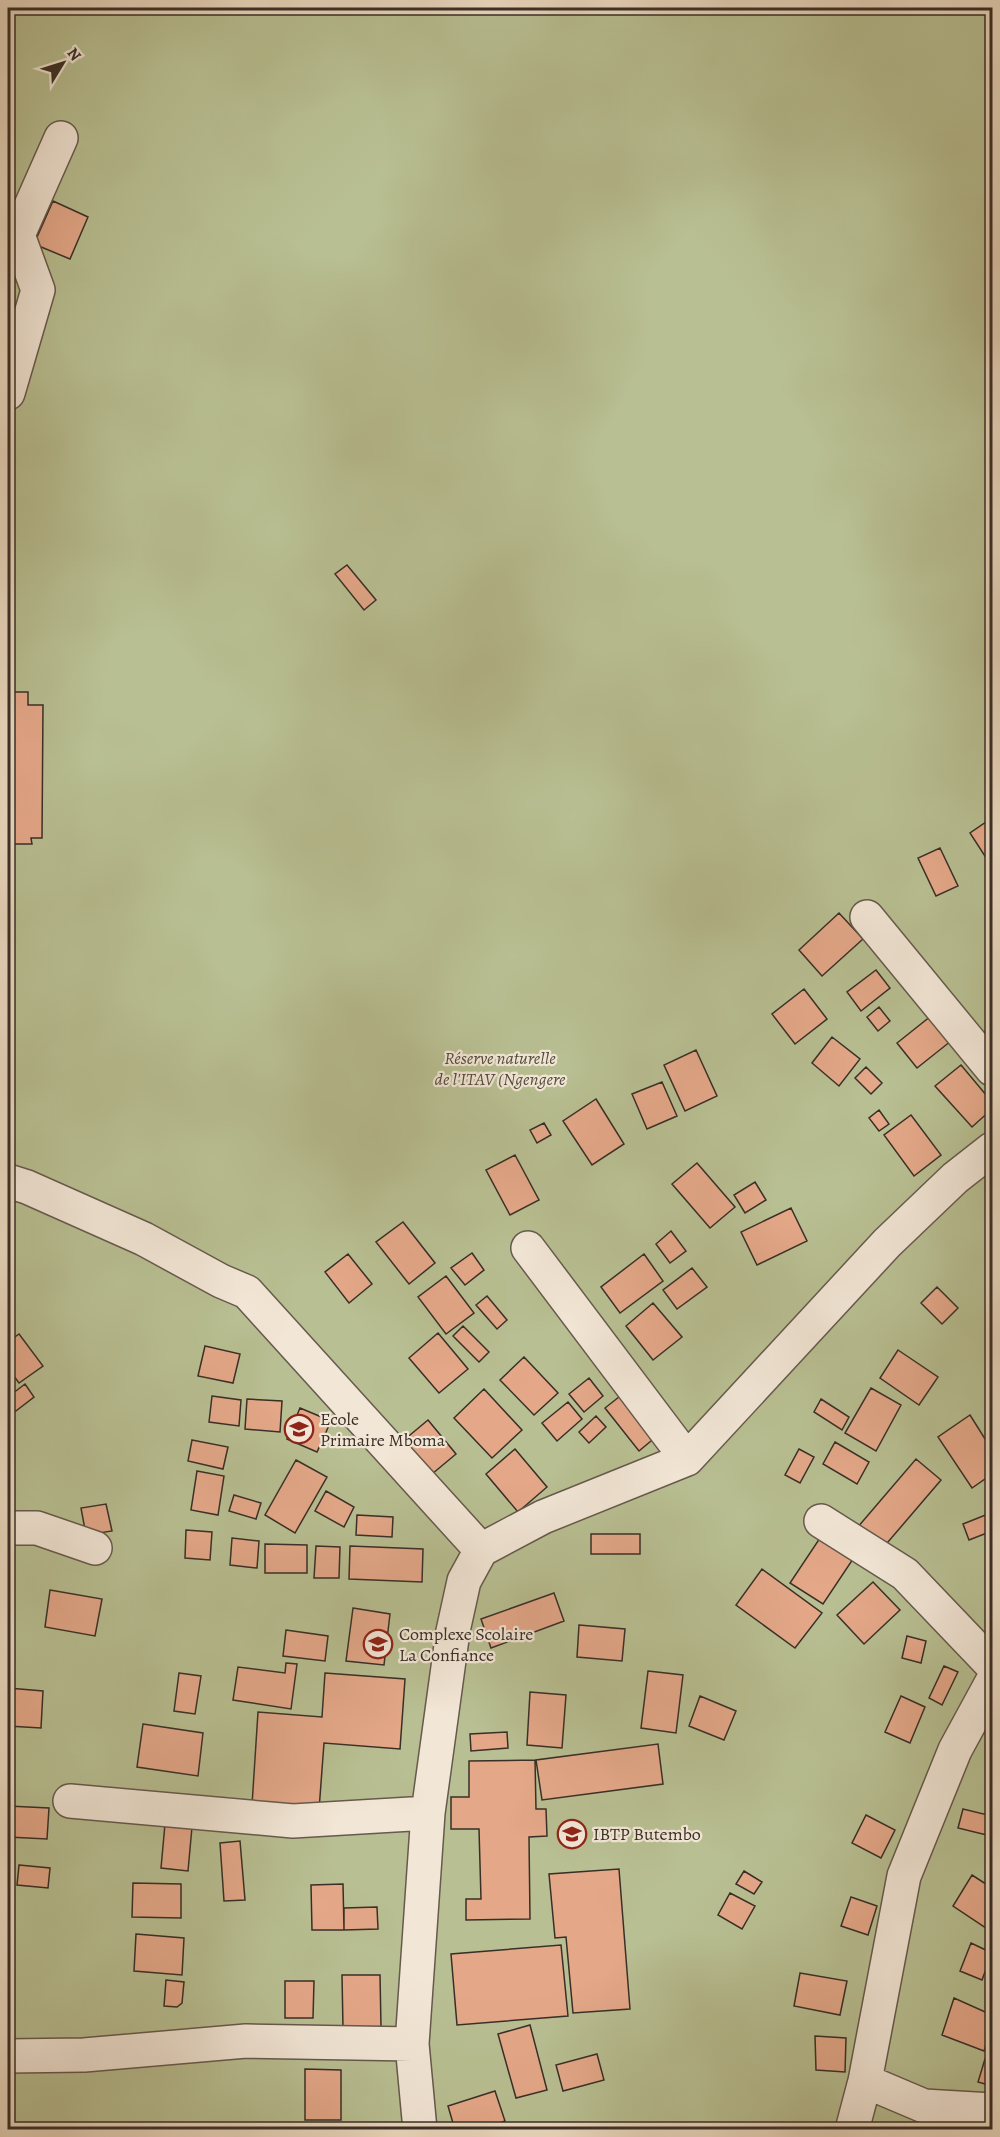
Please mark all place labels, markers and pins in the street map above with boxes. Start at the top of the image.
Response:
place label: Ecole Primaire Mboma [320,1407,446,1452]
school or university icon: Ecole Primaire Mboma [283,1413,315,1445]
place label: Complexe Scolaire La Confiance [399,1622,533,1667]
school or university icon: Complexe Scolaire La Confiance [362,1628,394,1660]
school or university icon: IBTP Butembo [556,1818,588,1850]
place label: IBTP Butembo [593,1822,701,1846]

